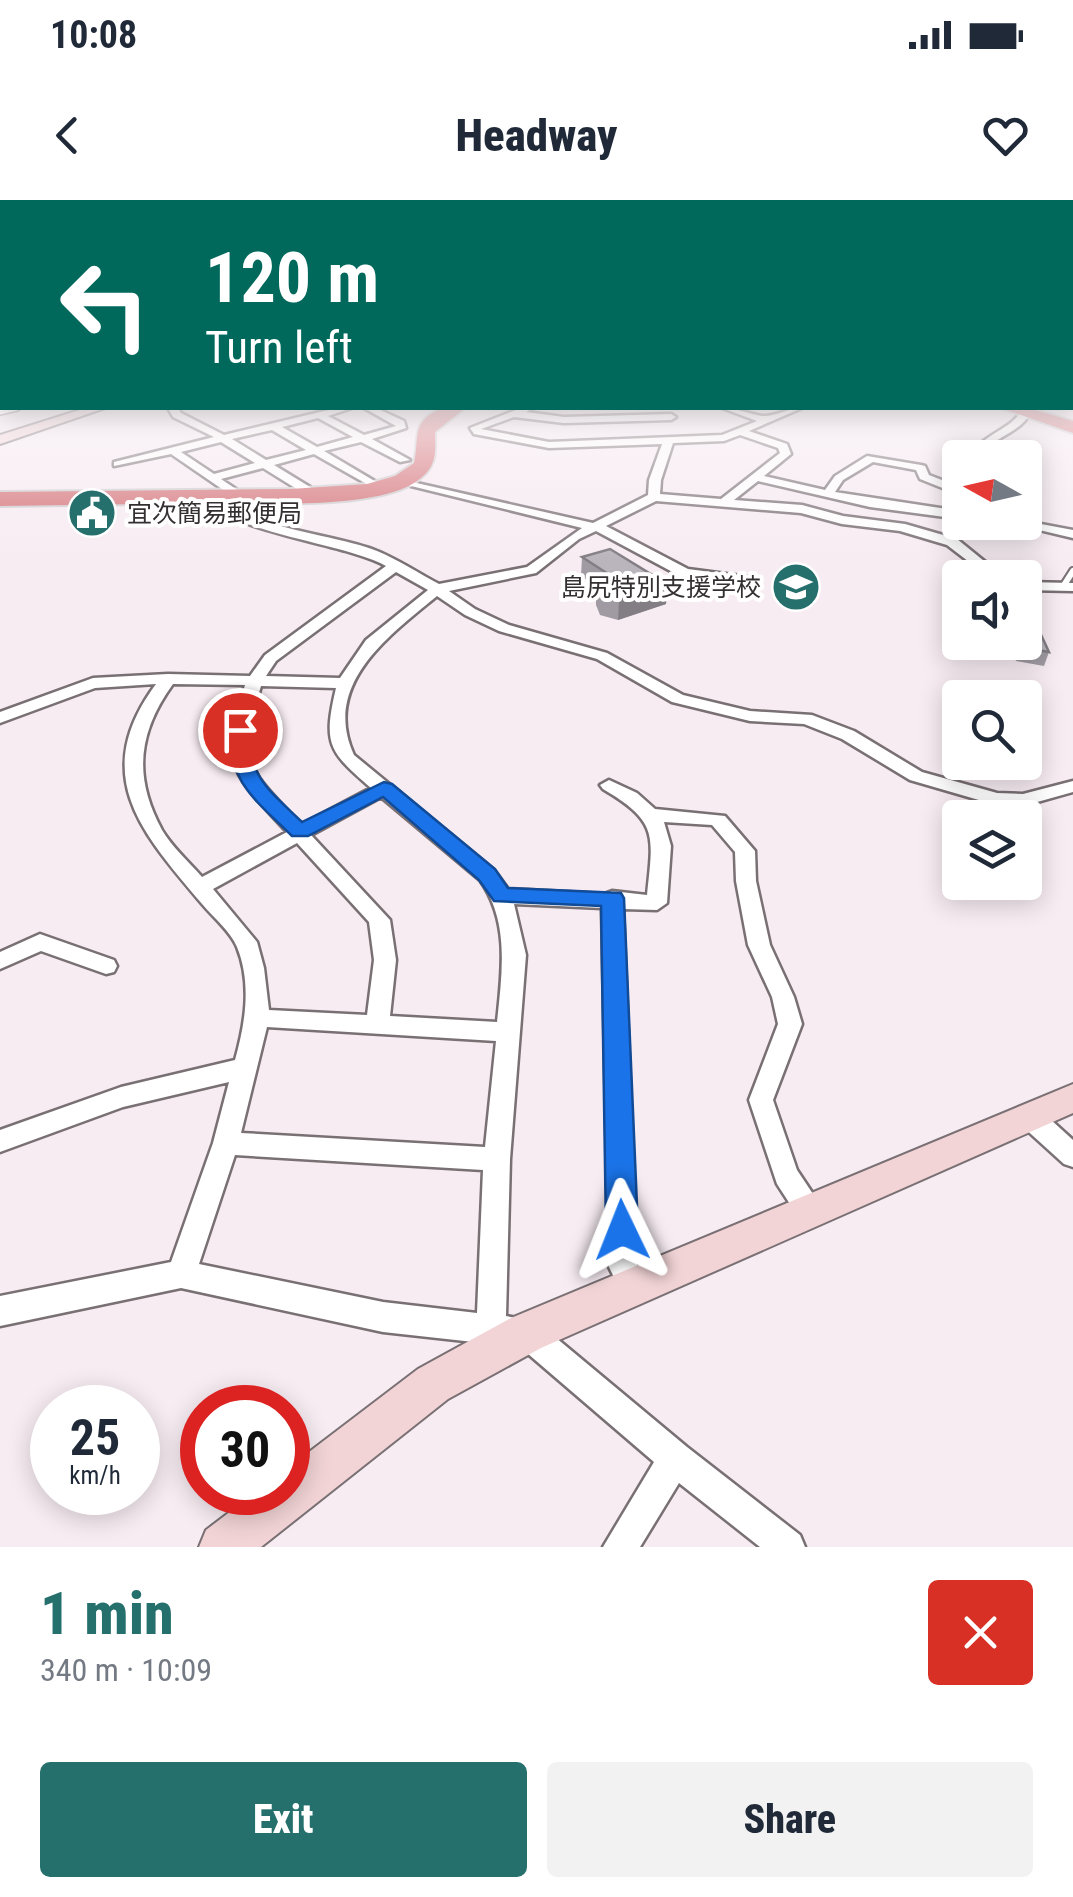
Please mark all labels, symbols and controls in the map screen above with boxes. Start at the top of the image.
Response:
text: 10:08 [50,13,137,57]
icon: back [40,108,95,163]
icon: heart [978,108,1033,163]
text: Headway [455,109,618,162]
text: 120 m [205,237,379,319]
icon: left [40,240,170,370]
text: Turn left [205,321,353,374]
north arrow [942,440,1042,540]
map controls [942,440,1042,900]
public building icon: 宜次簡易郵便局 [66,487,118,539]
place label: 宜次簡易郵便局 [127,499,302,528]
button: sound [942,560,1042,660]
school or university icon: 島尻特別支援学校 [770,561,822,613]
place label: 島尻特別支援学校 [561,573,761,602]
button: search [942,680,1042,780]
pin [198,688,283,773]
icon: arrive [213,703,268,758]
button: layers [942,800,1042,900]
position arrow [570,1178,674,1282]
speed limit sign: 30 [180,1385,310,1515]
text: 25 [70,1409,120,1467]
text: km/h [69,1461,121,1490]
text: 1 min [40,1578,174,1649]
button: close [928,1580,1033,1685]
text: 340 m · 10:09 [40,1651,212,1689]
button: Exit [40,1762,527,1877]
button: Share [547,1762,1033,1877]

